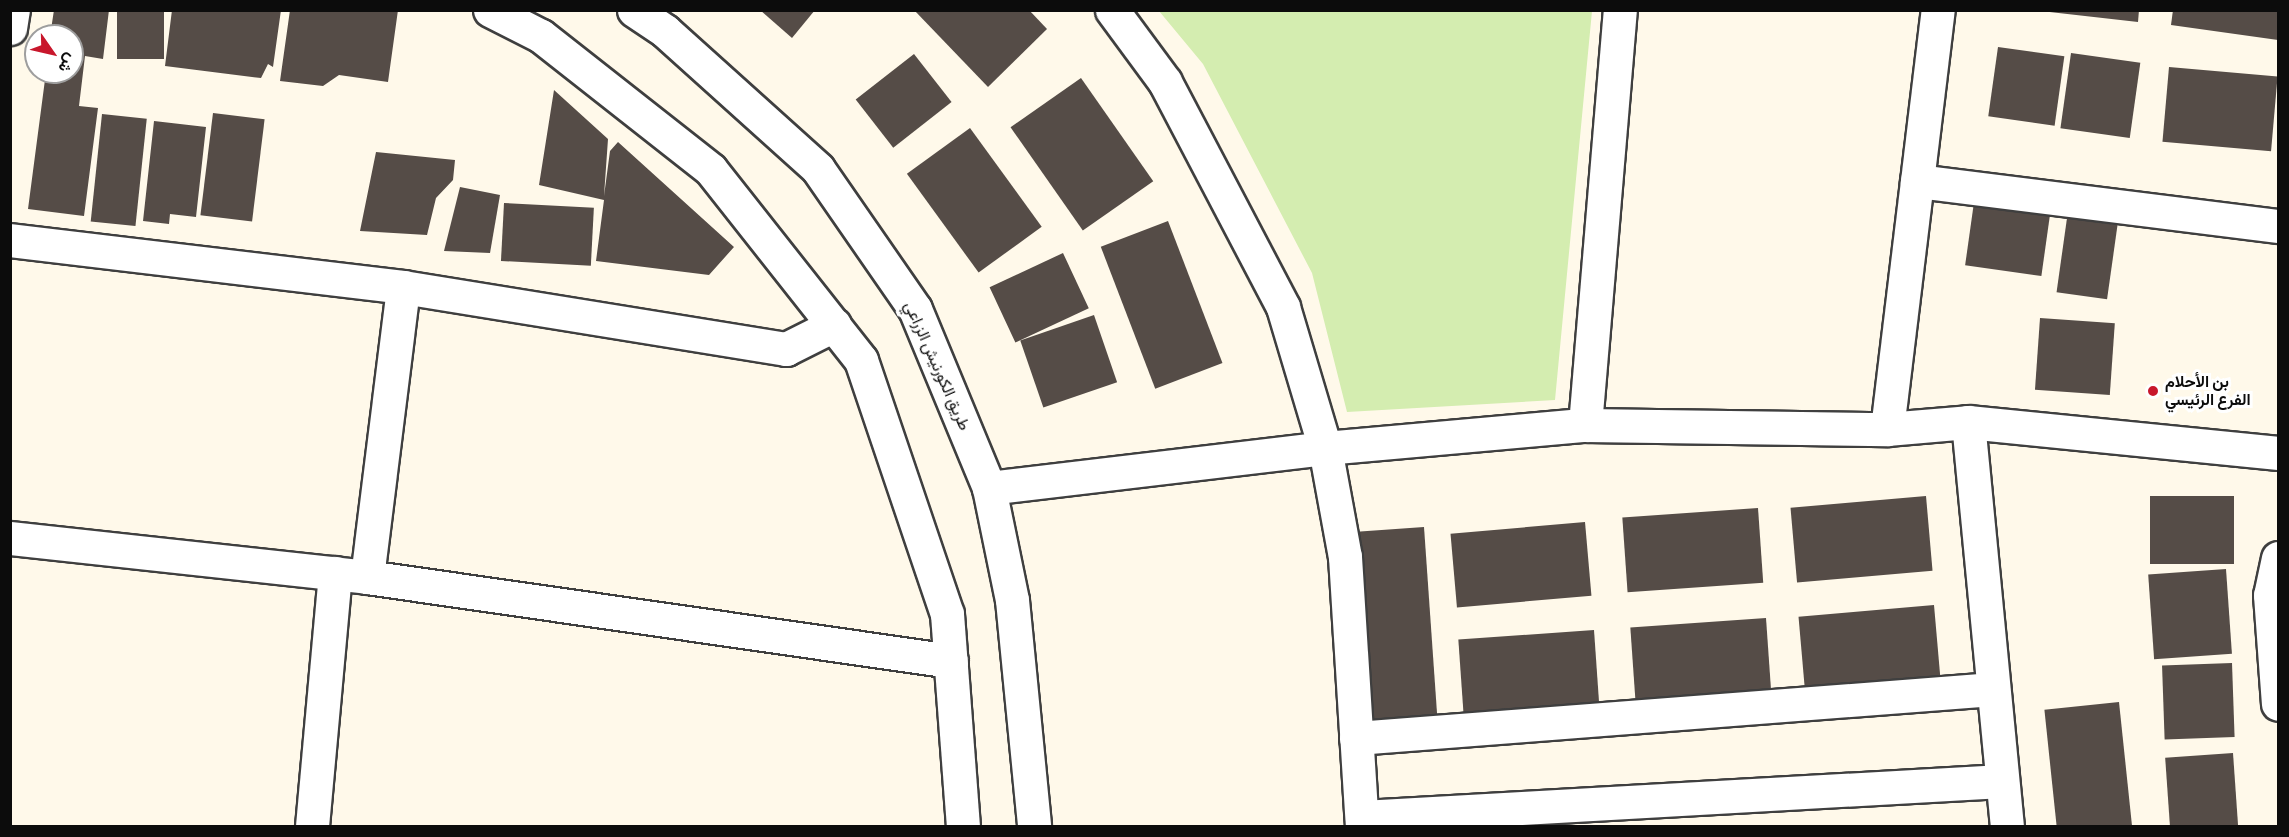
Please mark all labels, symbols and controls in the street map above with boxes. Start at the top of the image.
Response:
north arrow [24,24,84,84]
text: ش [55,50,80,76]
street label: طريق الكورنيش الزراعي [900,299,974,433]
place label: بن الأحلام الفرع الرئيسي [2165,372,2251,410]
marker: بن الأحلام الفرع الرئيسي [2146,384,2160,398]

